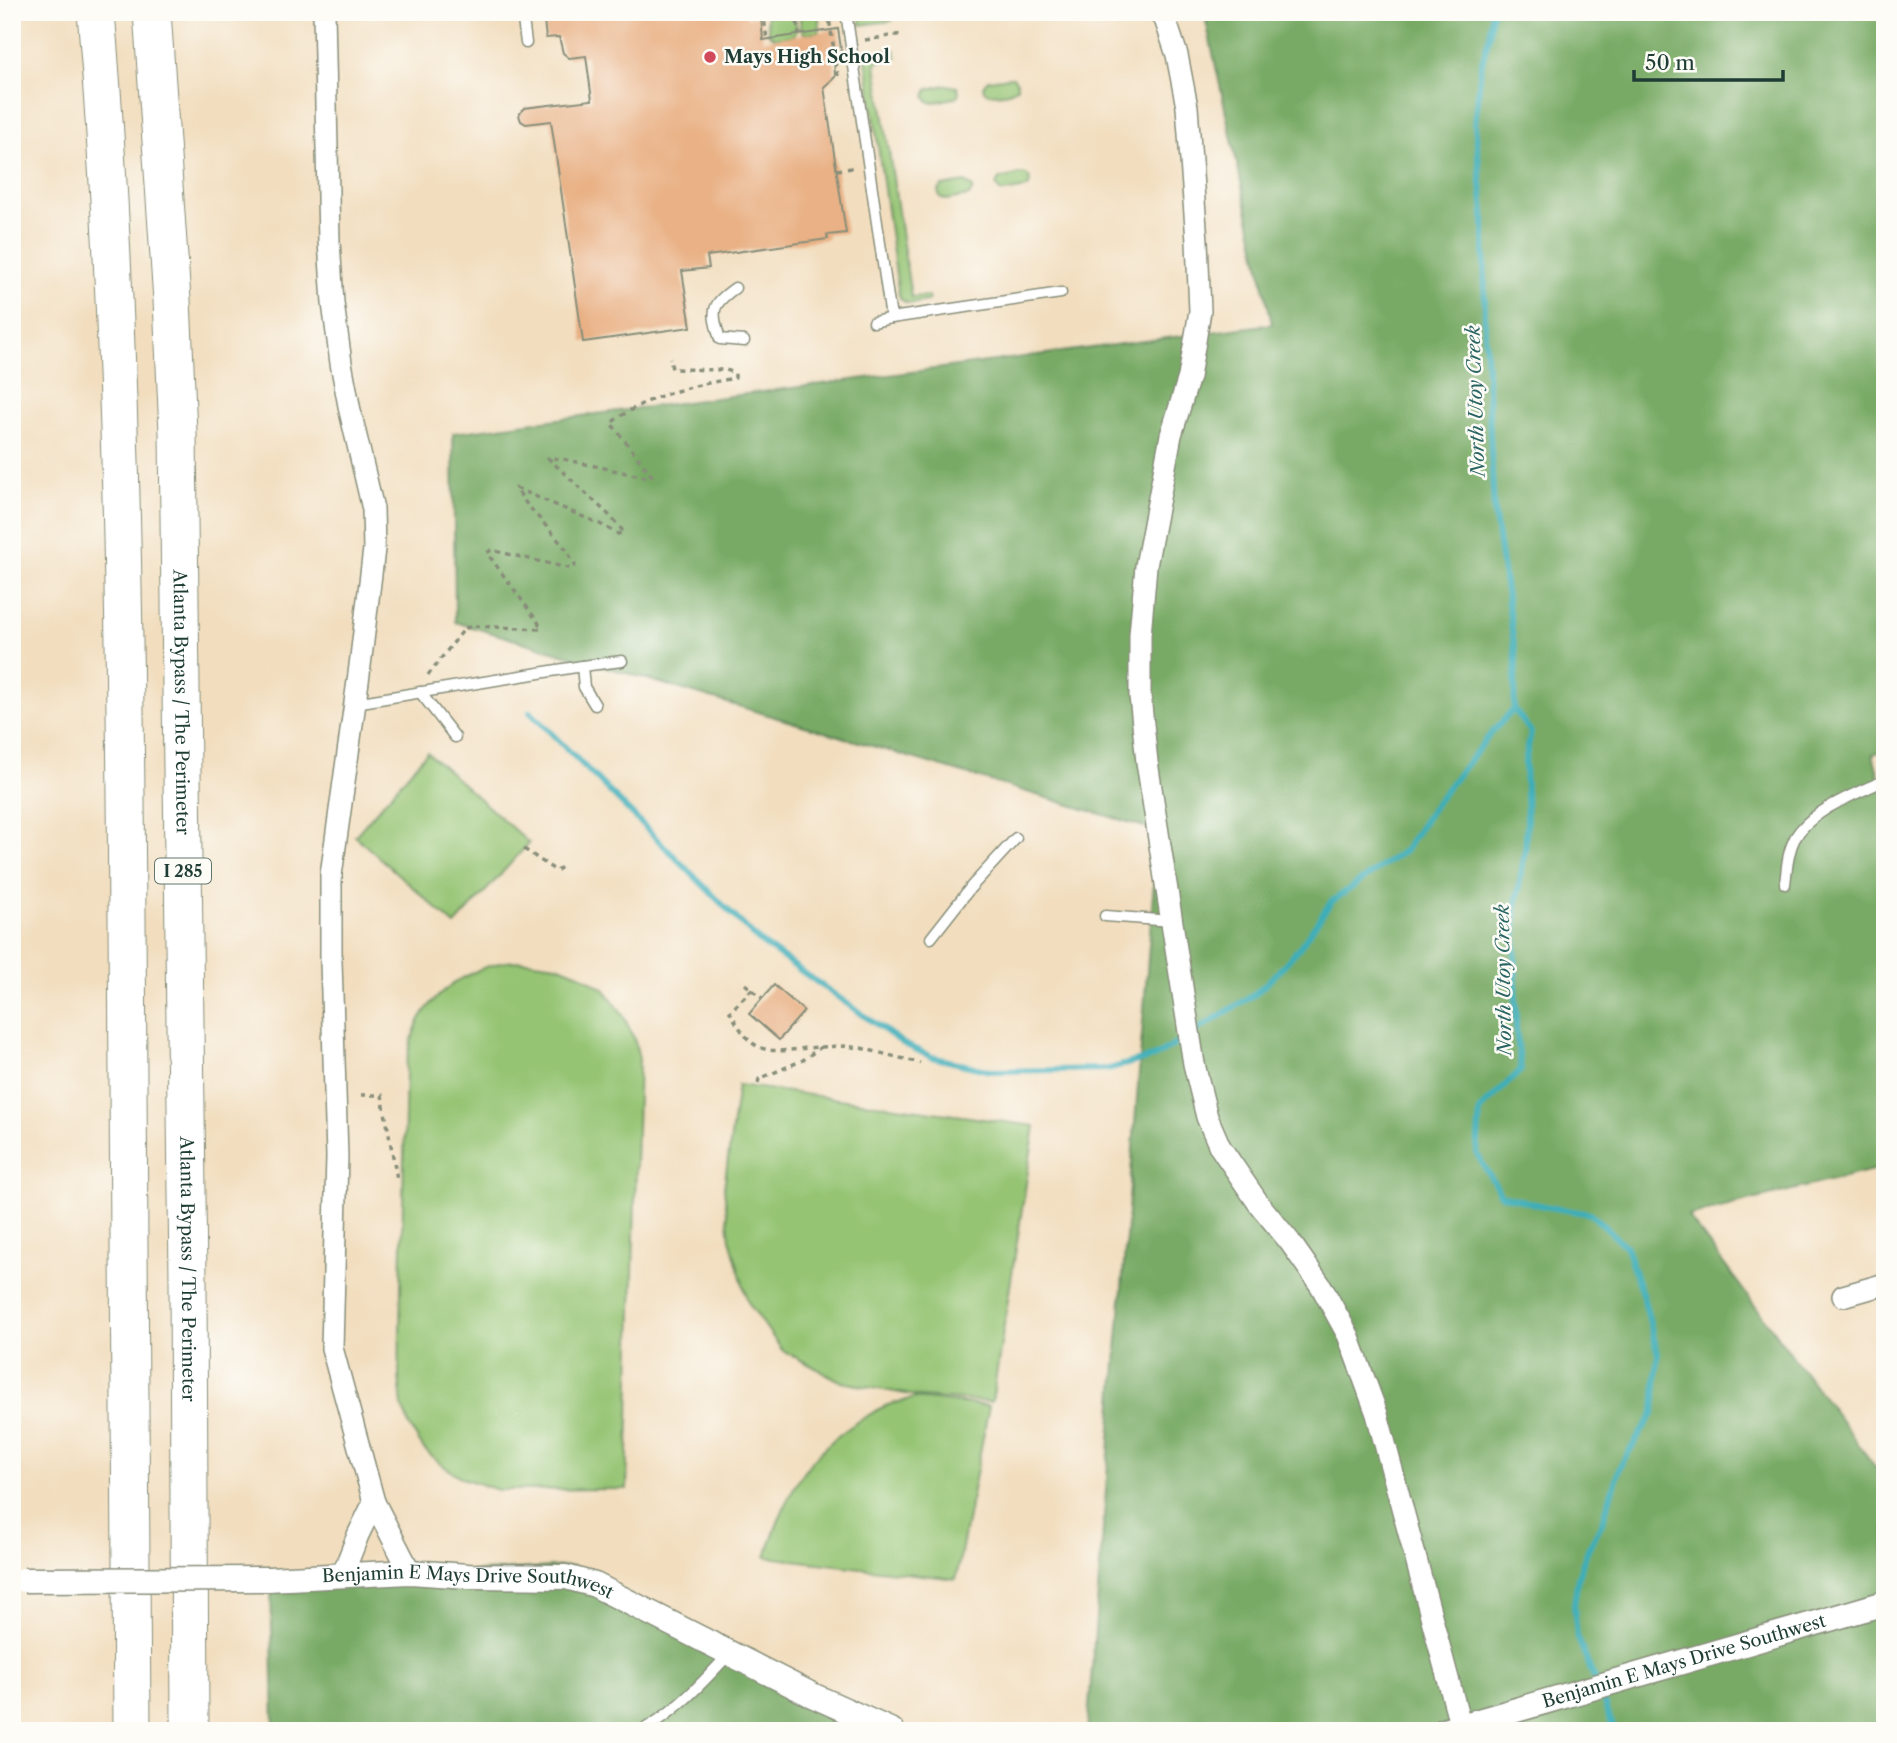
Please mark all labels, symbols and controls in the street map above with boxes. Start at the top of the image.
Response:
scale bar [1634,38,1783,82]
place label: Mays High School [724,46,890,68]
marker: Mays High School [702,49,718,65]
text: 50 m [1645,50,1695,75]
water label: North Utoy Creek [1461,325,1490,479]
street label: Atlanta Bypass / The Perimeter [169,568,194,836]
road number: I 285 [155,858,211,884]
water label: North Utoy Creek [1491,904,1516,1058]
street label: Atlanta Bypass / The Perimeter [175,1135,200,1402]
street label: Benjamin E Mays Drive Southwest [321,1561,618,1604]
street label: Benjamin E Mays Drive Southwest [1540,1610,1829,1713]

